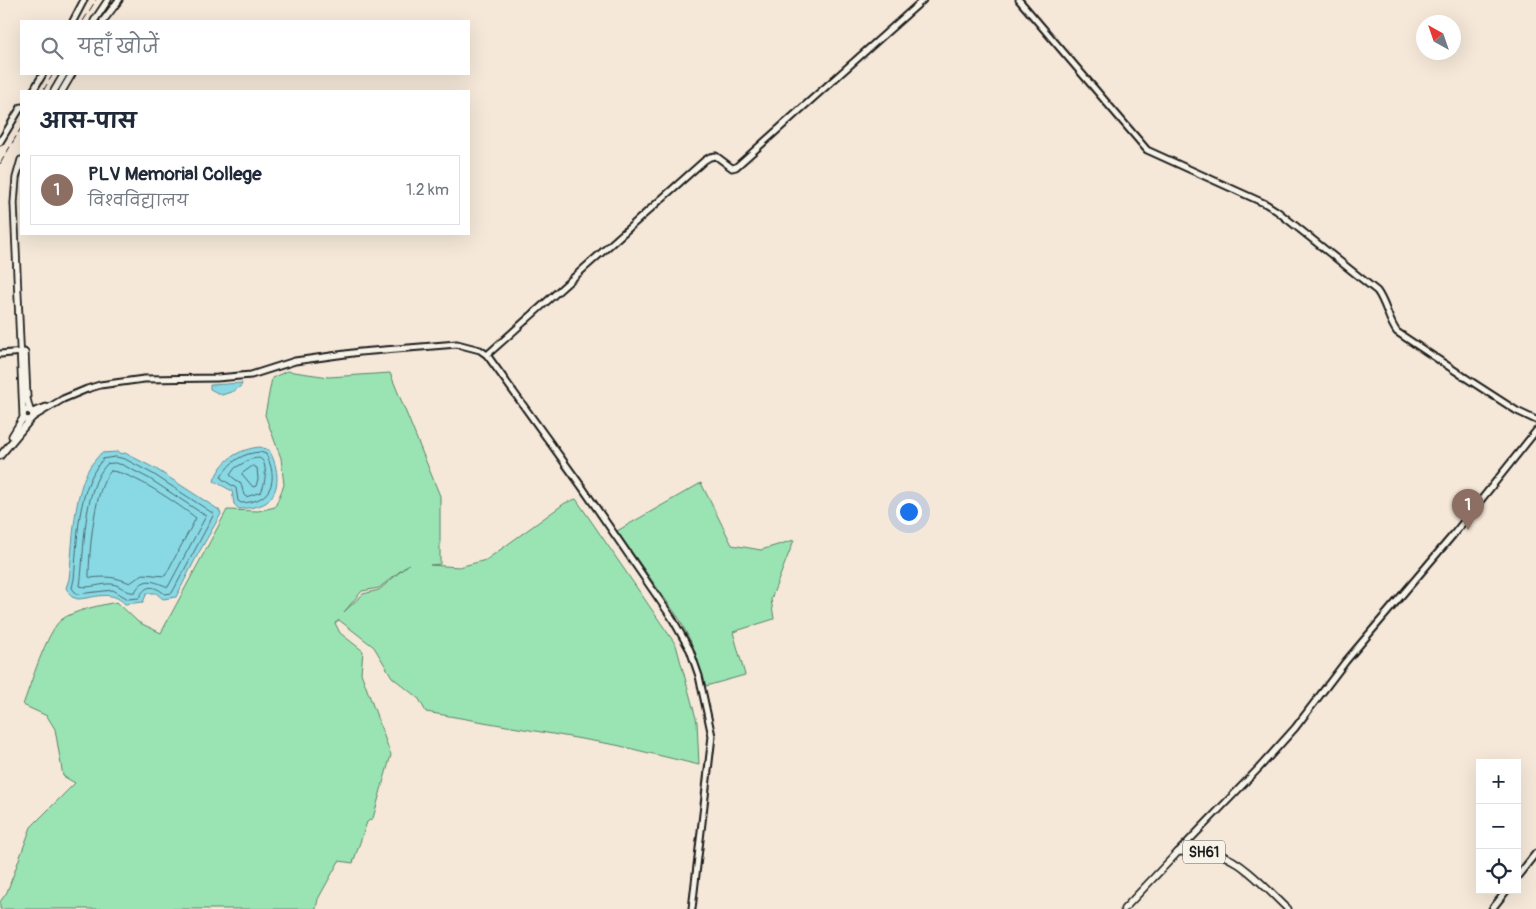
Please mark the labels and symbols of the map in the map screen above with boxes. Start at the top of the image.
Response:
north arrow [1416,15,1461,60]
pin: 1 [1452,489,1484,530]
your location [896,499,922,525]
road number: SH61 [1183,840,1225,864]

